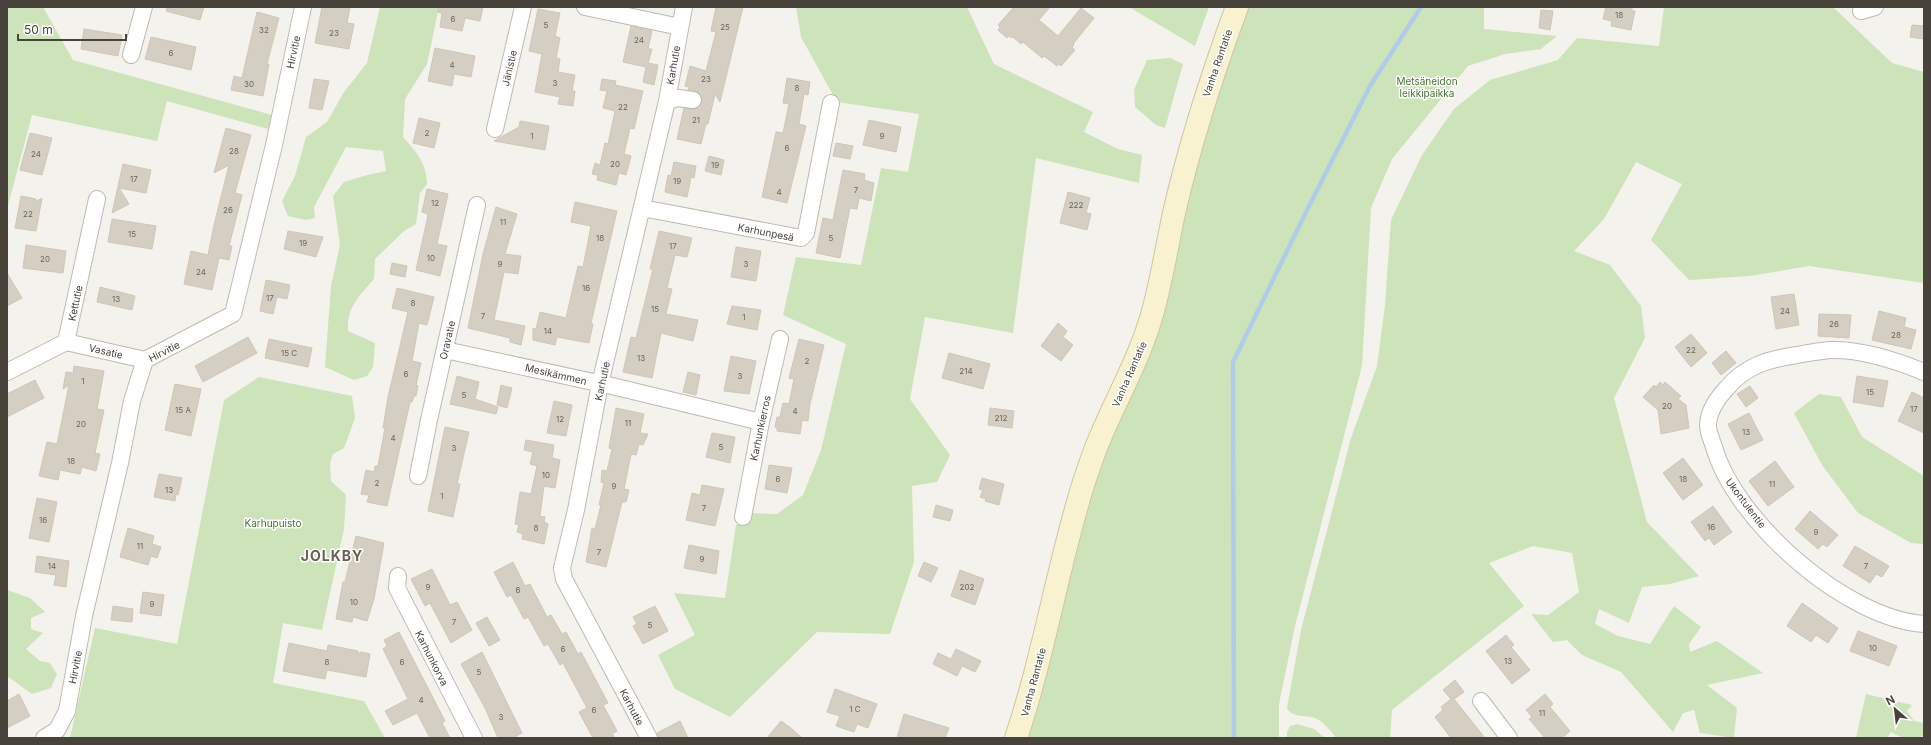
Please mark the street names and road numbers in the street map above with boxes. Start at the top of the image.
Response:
street label: Vanha Rantatie [1200,27,1234,98]
street label: Hirvitie [284,34,302,70]
street label: Karhutie [664,44,682,86]
street label: Jänistie [499,49,519,87]
street label: Karhunpesä [737,221,795,243]
street label: Kettutie [65,284,85,322]
street label: Oravatie [437,319,457,361]
street label: Hirvitie [146,338,182,364]
street label: Vanha Rantatie [1109,339,1149,409]
street label: Vasatie [88,341,124,361]
street label: Karhutie [592,360,612,402]
street label: Mesikämmen [524,361,588,387]
street label: Karhunkierros [747,394,773,462]
street label: Ukontulentie [1723,476,1769,530]
street label: Karhunkorva [413,628,451,688]
street label: Vanha Rantatie [1018,646,1048,718]
street label: Hirvitie [66,649,84,685]
street label: Karhutie [617,687,647,727]

